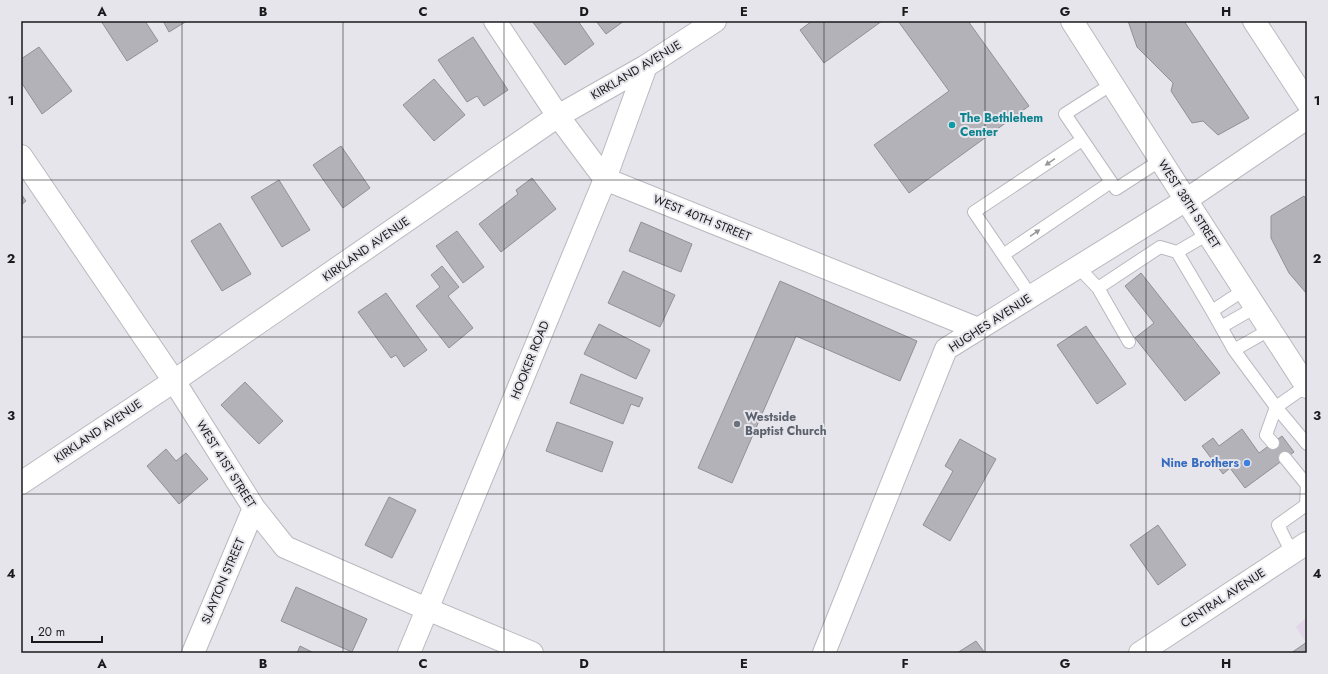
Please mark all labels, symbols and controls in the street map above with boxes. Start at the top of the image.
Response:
text: A [96,2,107,21]
text: B [259,2,268,21]
text: C [418,2,428,21]
text: D [579,2,589,21]
text: E [740,2,748,21]
text: F [901,2,909,21]
text: G [1060,2,1071,21]
text: H [1221,2,1231,21]
street label: KIRKLAND AVENUE [587,36,685,104]
text: 1 [8,91,14,110]
text: 1 [1314,91,1320,110]
place label: The Bethlehem Center [960,109,1043,141]
marker: The Bethlehem Center [947,120,957,130]
street label: WEST 38TH STREET [1154,156,1225,252]
one-way arrow [1044,158,1056,165]
street label: WEST 40TH STREET [650,190,754,246]
street label: KIRKLAND AVENUE [319,212,413,286]
one-way arrow [1030,229,1040,237]
text: 2 [7,249,15,268]
text: 2 [1313,249,1321,268]
street label: HUGHES AVENUE [945,289,1035,357]
street label: HOOKER ROAD [506,318,554,402]
street label: KIRKLAND AVENUE [50,395,146,467]
text: 3 [7,406,15,425]
text: 3 [1313,406,1321,425]
place label: Westside Baptist Church [745,408,827,440]
street label: WEST 41ST STREET [192,417,260,512]
marker: Westside Baptist Church [732,419,742,429]
place label: Nine Brothers [1161,454,1240,472]
marker: Nine Brothers [1242,458,1252,468]
street label: SLAYTON STREET [197,535,249,627]
text: 4 [6,564,16,583]
street label: CENTRAL AVENUE [1177,564,1269,632]
text: 4 [1312,564,1322,583]
scale bar [32,618,102,644]
text: 20 m [38,623,65,641]
text: A [96,654,107,673]
text: B [259,654,268,673]
text: C [418,654,428,673]
text: D [579,654,589,673]
text: E [740,654,748,673]
text: F [901,654,909,673]
text: G [1060,654,1071,673]
text: H [1221,654,1231,673]

